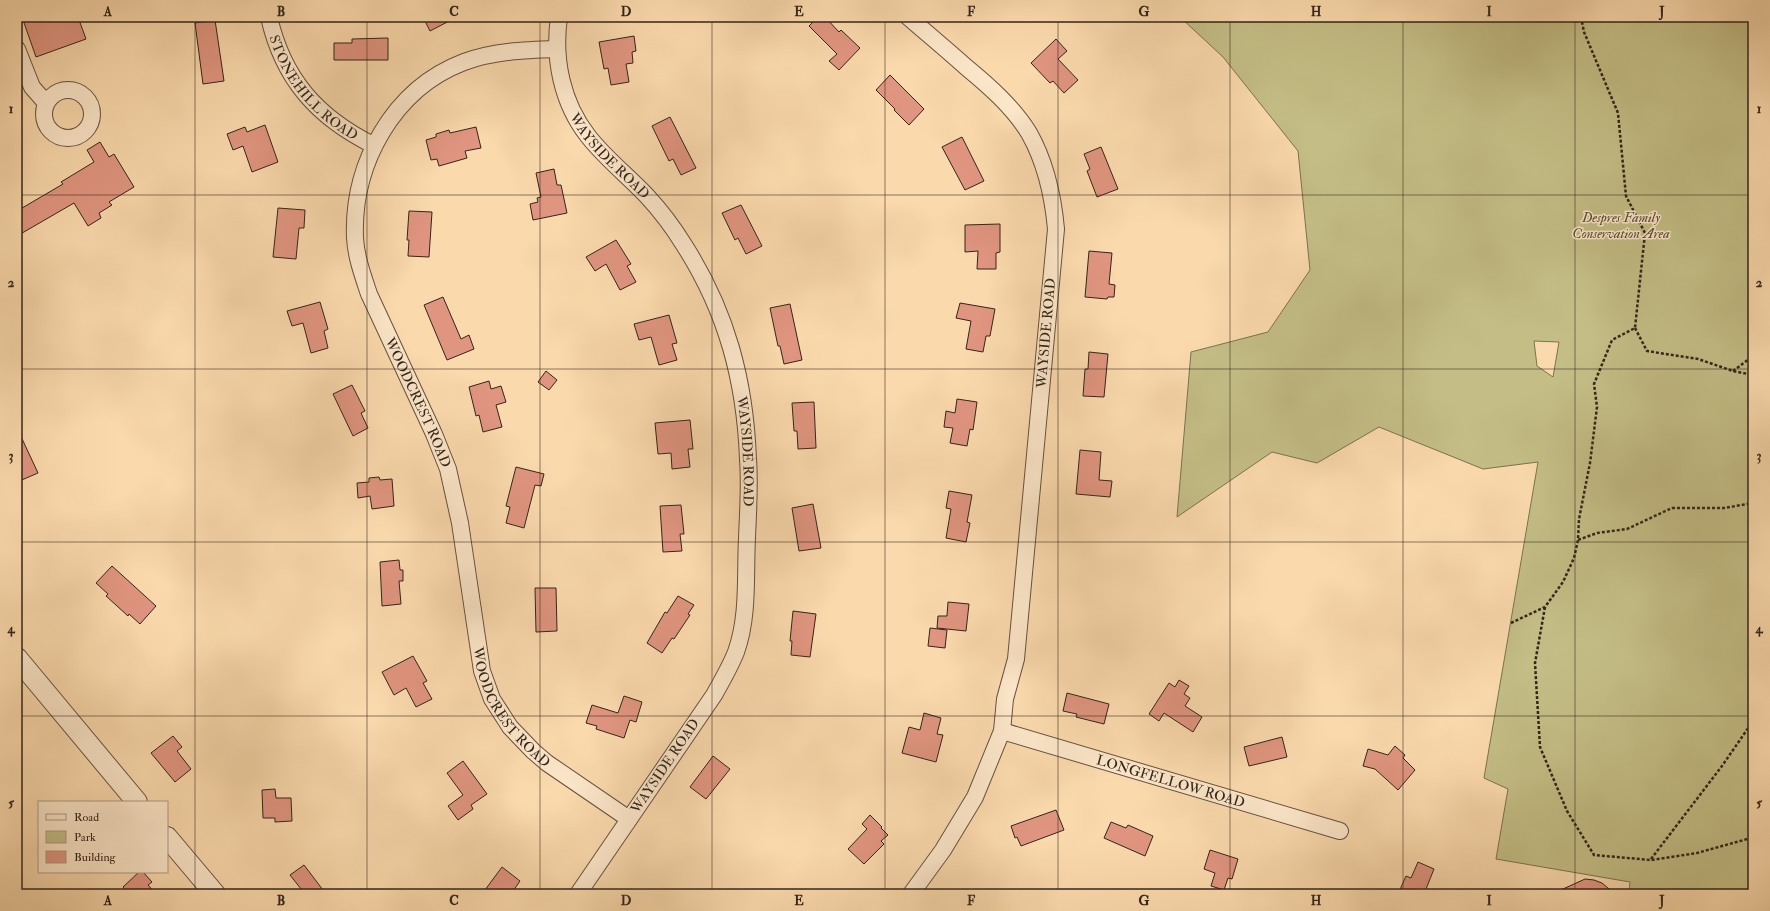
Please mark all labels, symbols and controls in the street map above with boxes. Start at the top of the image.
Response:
text: A [103,4,113,20]
text: B [277,4,285,20]
text: C [449,4,459,20]
text: D [621,4,632,20]
text: E [794,4,804,20]
text: F [967,4,976,20]
text: G [1139,4,1150,20]
text: H [1311,4,1322,20]
text: I [1486,4,1492,20]
text: J [1658,4,1665,21]
street label: STONEHILL ROAD [266,33,361,144]
text: 1 [9,101,14,117]
text: 1 [1757,101,1762,117]
street label: WAYSIDE ROAD [566,109,653,202]
park label: Despres Family Conservation Area [1572,209,1670,242]
text: 2 [8,275,15,291]
text: 2 [1756,275,1763,291]
street label: WAYSIDE ROAD [1033,277,1059,390]
street label: WOODCREST ROAD [381,334,455,470]
street label: WAYSIDE ROAD [733,394,757,507]
text: 3 [9,448,14,464]
text: 3 [1757,448,1762,464]
text: 4 [6,621,15,637]
text: 4 [1754,621,1763,637]
street label: WOODCREST ROAD [470,645,554,771]
street label: WAYSIDE ROAD [626,715,703,817]
street label: LONGFELLOW ROAD [1094,751,1247,811]
text: 5 [8,795,14,811]
text: 5 [1756,795,1762,811]
legend [38,801,168,873]
text: Road [74,810,99,825]
text: Park [74,830,96,845]
text: Building [74,850,117,865]
text: A [103,893,113,909]
text: B [277,893,285,909]
text: C [449,893,459,909]
text: D [621,893,632,909]
text: E [794,893,804,909]
text: F [967,893,976,909]
text: G [1139,893,1150,909]
text: H [1311,893,1322,909]
text: I [1486,893,1492,909]
text: J [1658,893,1665,910]

